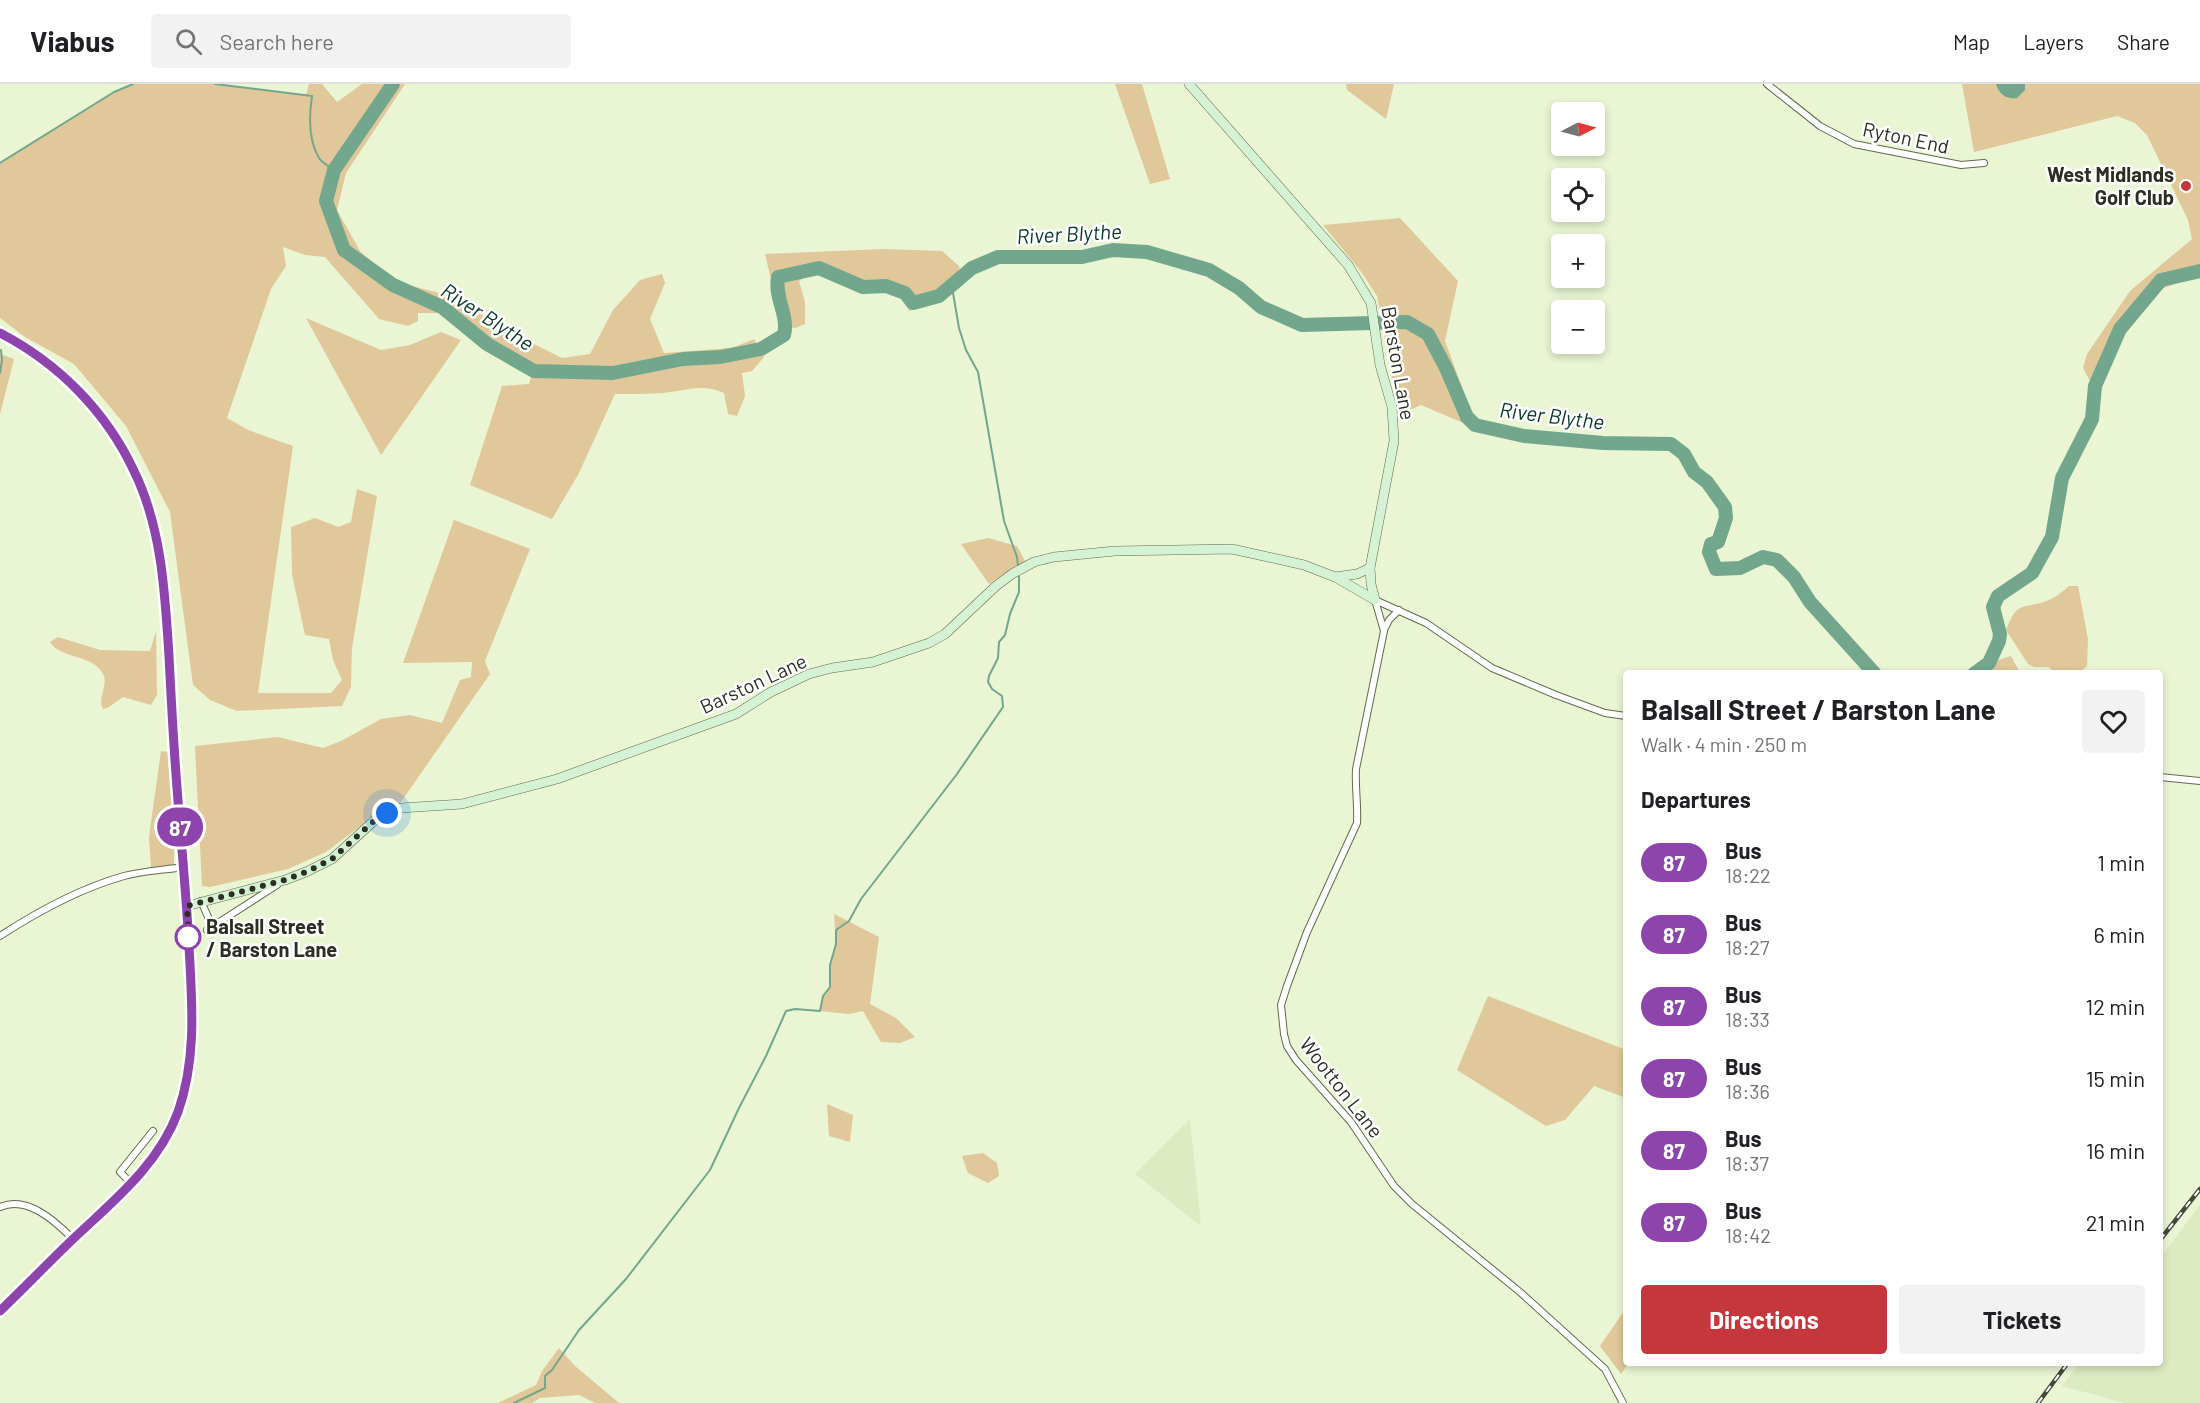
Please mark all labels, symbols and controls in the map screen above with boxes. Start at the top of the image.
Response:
search box [151,14,571,68]
text: Viabus [30,24,115,58]
icon: search [172,25,205,58]
text: Search here [220,28,334,54]
text: Map [1953,29,1990,54]
text: Layers [2023,29,2084,54]
text: Share [2117,29,2170,54]
north arrow [1551,102,1605,156]
map controls [1551,102,1605,354]
street label: Ryton End [1861,116,1951,158]
place label: West Midlands Golf Club [2047,162,2174,209]
button: locate [1551,168,1605,222]
marker: West Midlands Golf Club [2179,179,2193,193]
water label: River Blythe [1016,218,1122,248]
button: + [1551,234,1605,288]
water label: River Blythe [437,277,539,355]
button: − [1551,300,1605,354]
street label: Barston Lane [1377,304,1421,422]
water label: River Blythe [1498,396,1606,434]
street label: Barston Lane [696,648,810,718]
button: heart [2082,690,2145,753]
text: Balsall Street / Barston Lane [1641,692,1996,726]
text: Walk · 4 min · 250 m [1641,732,1807,756]
text: Departures [1641,786,1751,812]
your location [372,798,402,828]
line badge: 87 [153,808,207,846]
text: 87 [169,815,191,840]
text: Bus [1725,837,1762,863]
text: 1 min [2097,849,2145,875]
text: 87 [1663,850,1685,875]
text: 18:22 [1725,863,1771,887]
text: Bus [1725,909,1762,935]
place label: Balsall Street / Barston Lane [206,914,337,961]
text: 6 min [2094,921,2145,947]
text: 87 [1663,922,1685,947]
marker: Balsall Street / Barston Lane [175,924,201,950]
text: 18:27 [1725,935,1769,959]
text: Bus [1725,981,1762,1007]
text: 12 min [2085,993,2145,1019]
text: 87 [1663,994,1685,1019]
text: 18:33 [1725,1007,1770,1031]
street label: Wootton Lane [1295,1032,1389,1142]
text: Bus [1725,1053,1762,1079]
text: 15 min [2086,1065,2145,1091]
text: 87 [1663,1066,1685,1091]
text: 18:36 [1725,1079,1770,1103]
text: Bus [1725,1125,1762,1151]
text: 16 min [2086,1137,2145,1163]
text: 87 [1663,1138,1685,1163]
text: 18:37 [1725,1151,1769,1175]
text: Bus [1725,1197,1762,1223]
text: 21 min [2086,1209,2145,1235]
text: 87 [1663,1210,1685,1235]
text: 18:42 [1725,1223,1771,1247]
button: Directions [1641,1285,1887,1354]
button: Tickets [1899,1285,2145,1354]

